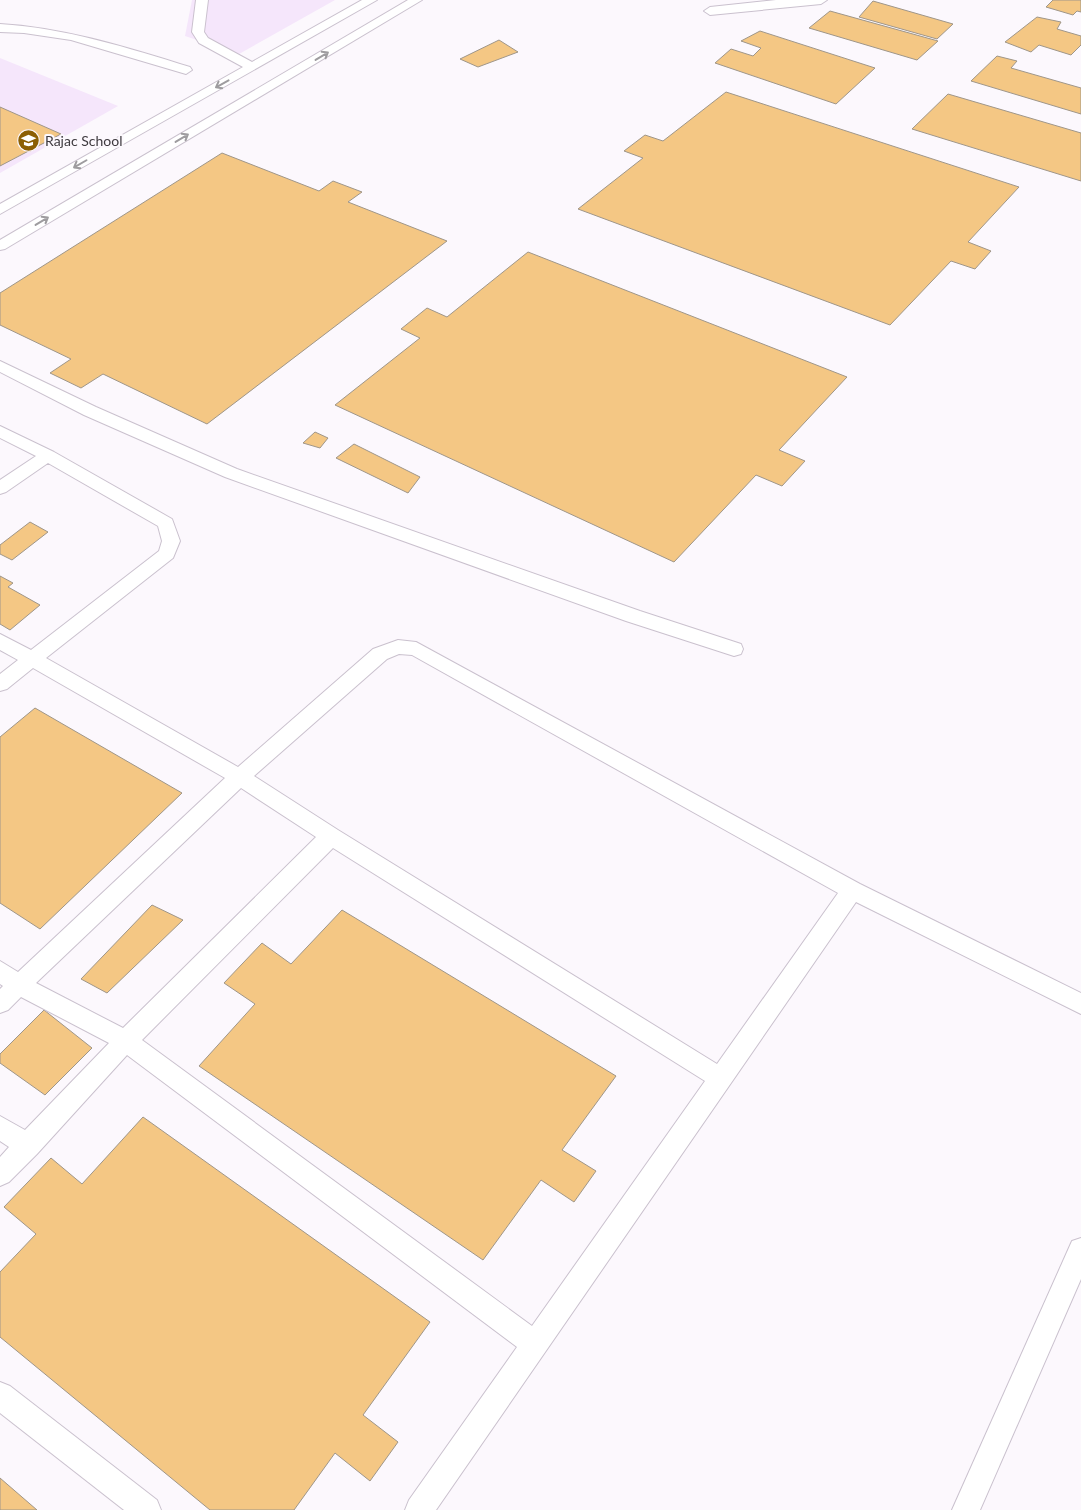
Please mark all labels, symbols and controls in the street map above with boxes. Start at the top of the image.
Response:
one-way arrow [314,50,328,60]
one-way arrow [214,79,229,89]
school or university icon: Rajac School [17,128,41,152]
place label: Rajac School [45,132,122,149]
one-way arrow [174,133,188,143]
one-way arrow [74,160,88,170]
one-way arrow [34,215,49,225]

